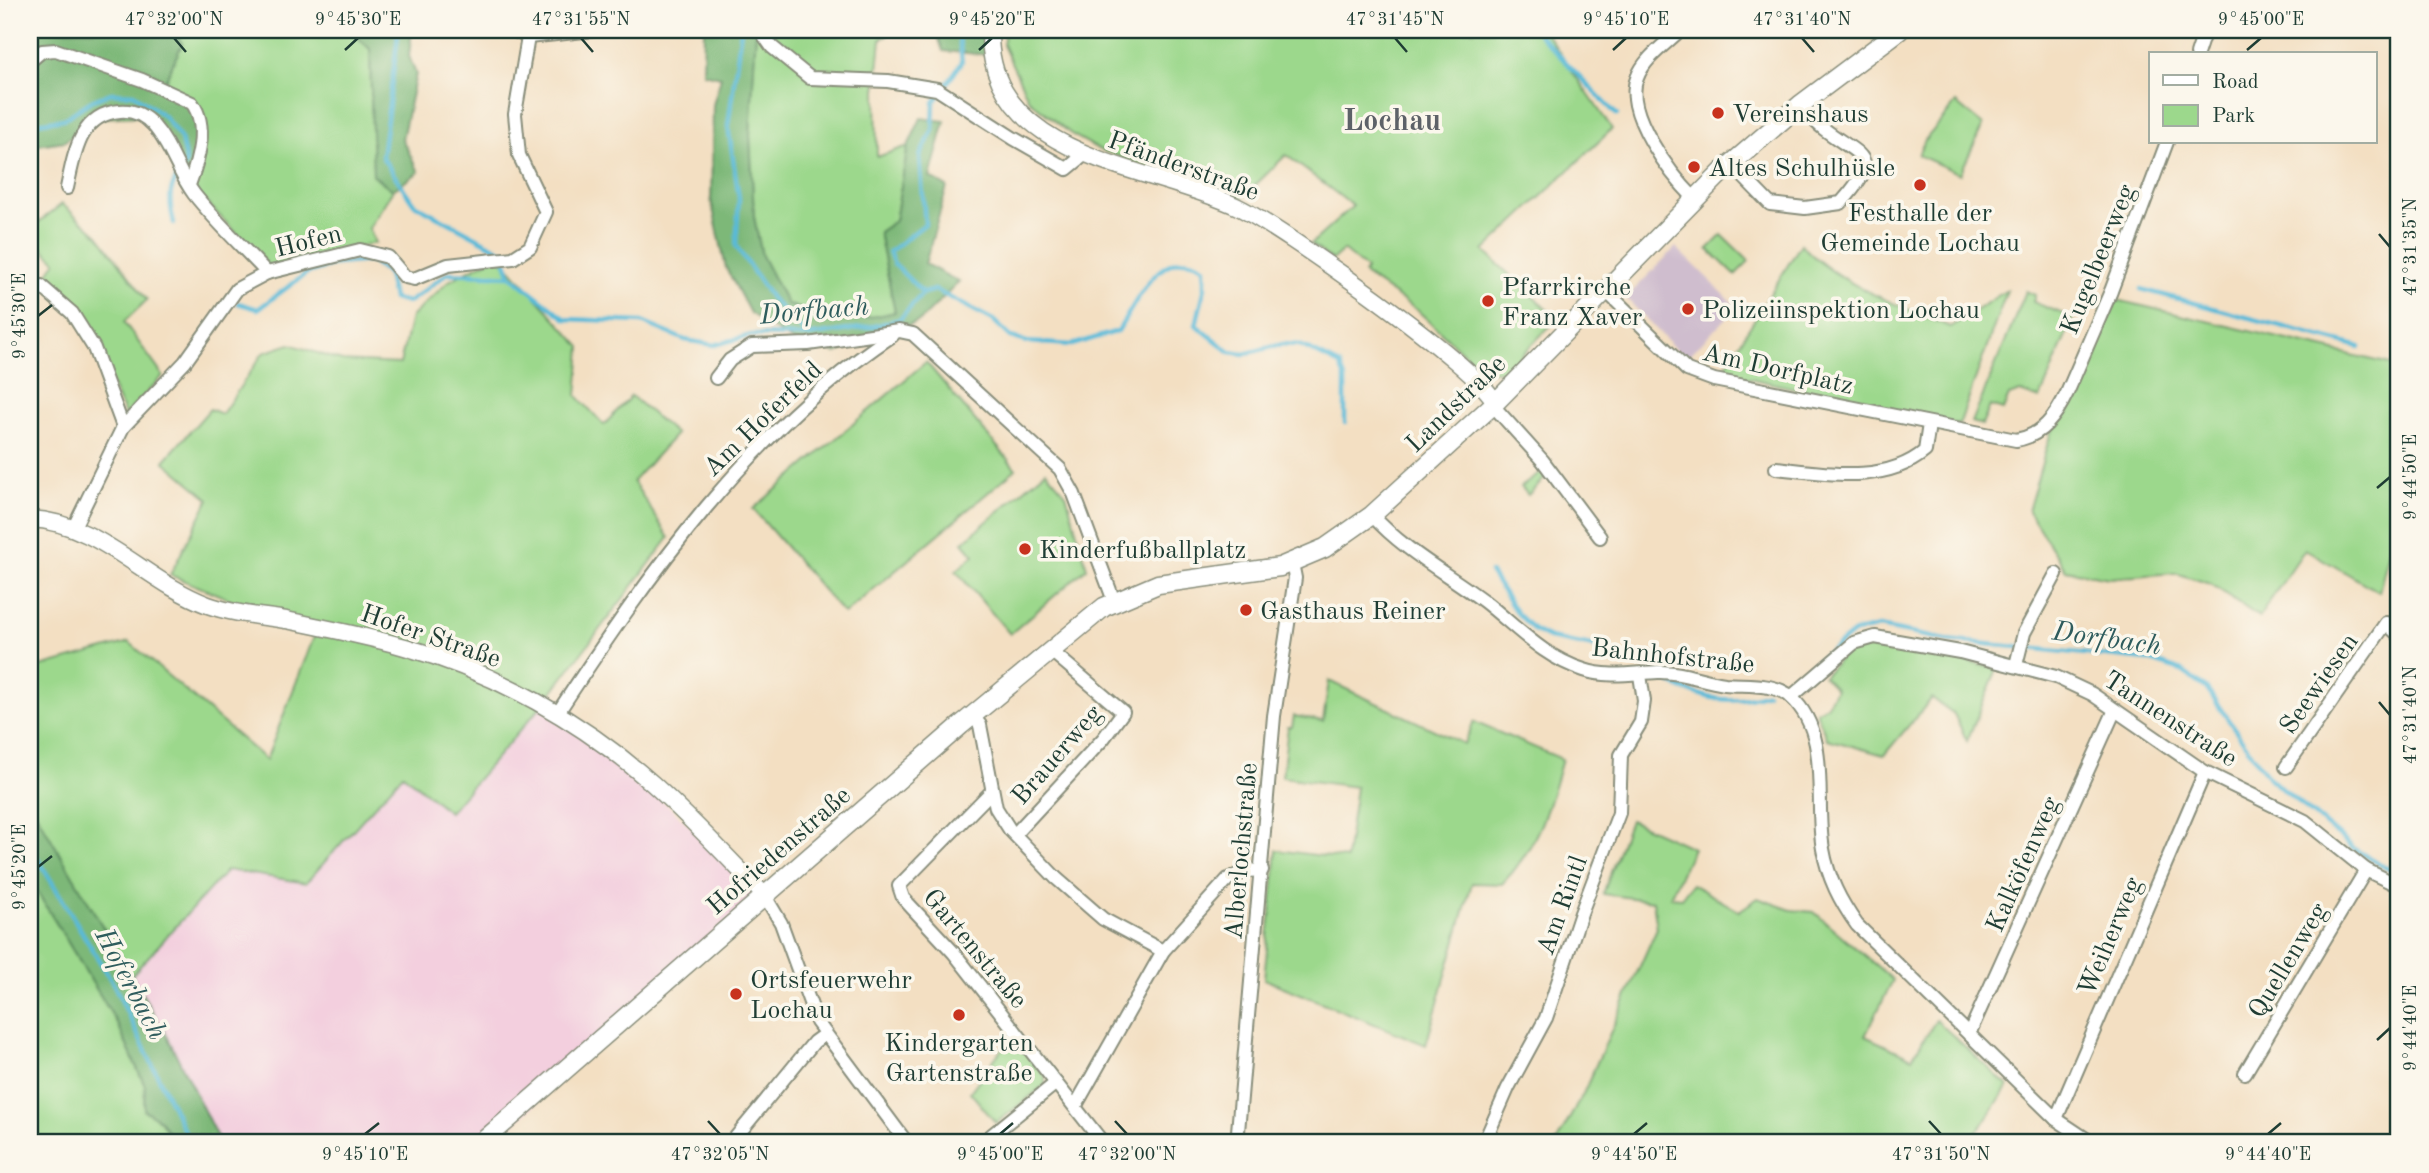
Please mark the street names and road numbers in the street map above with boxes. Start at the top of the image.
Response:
street label: Pfänderstraße [1104,127,1262,206]
street label: Kugelbeerweg [2057,181,2141,339]
street label: Hofen [272,221,345,263]
street label: Am Dorfplatz [1700,340,1856,400]
street label: Landstraße [1402,351,1511,458]
street label: Am Hoferfeld [699,357,828,482]
street label: Hofer Straße [357,601,504,673]
street label: Seewiesen [2276,629,2364,739]
street label: Bahnhofstraße [1590,635,1756,678]
street label: Tannenstraße [2098,667,2241,772]
street label: Brauerweg [1007,700,1108,810]
street label: Alberlochstraße [1221,762,1263,941]
street label: Hofriedenstraße [703,782,856,921]
street label: Kalköfenweg [1982,793,2065,937]
street label: Am Rintl [1533,853,1593,959]
street label: Weiherweg [2074,874,2147,1000]
street label: Gartenstraße [917,885,1032,1014]
street label: Quellenweg [2244,899,2333,1023]

